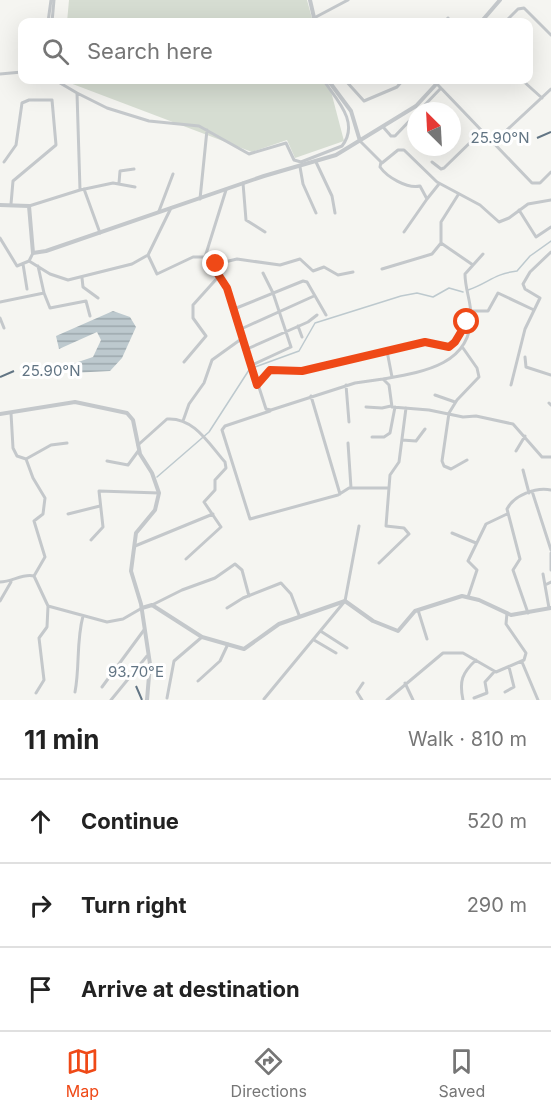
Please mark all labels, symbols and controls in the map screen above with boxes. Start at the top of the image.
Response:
search box [18,18,533,84]
icon: search [39,35,72,68]
text: Search here [87,38,213,64]
north arrow [407,102,461,156]
text: 25.90°N [471,128,529,147]
route end [202,250,228,276]
route start [453,308,479,334]
text: 25.90°N [22,361,80,380]
text: 93.70°E [108,662,164,681]
text: 11 min [24,724,100,755]
text: Walk · 810 m [408,727,527,751]
icon: ahead [24,805,57,838]
text: Continue [81,808,179,834]
text: 520 m [467,809,527,833]
icon: right [24,889,57,922]
text: Turn right [81,892,187,918]
text: 290 m [467,893,527,917]
icon: arrive [24,973,57,1006]
text: Arrive at destination [81,976,300,1002]
tab: Map [66,1045,99,1101]
tab: Directions [231,1045,307,1101]
tab: Saved [438,1045,485,1101]

